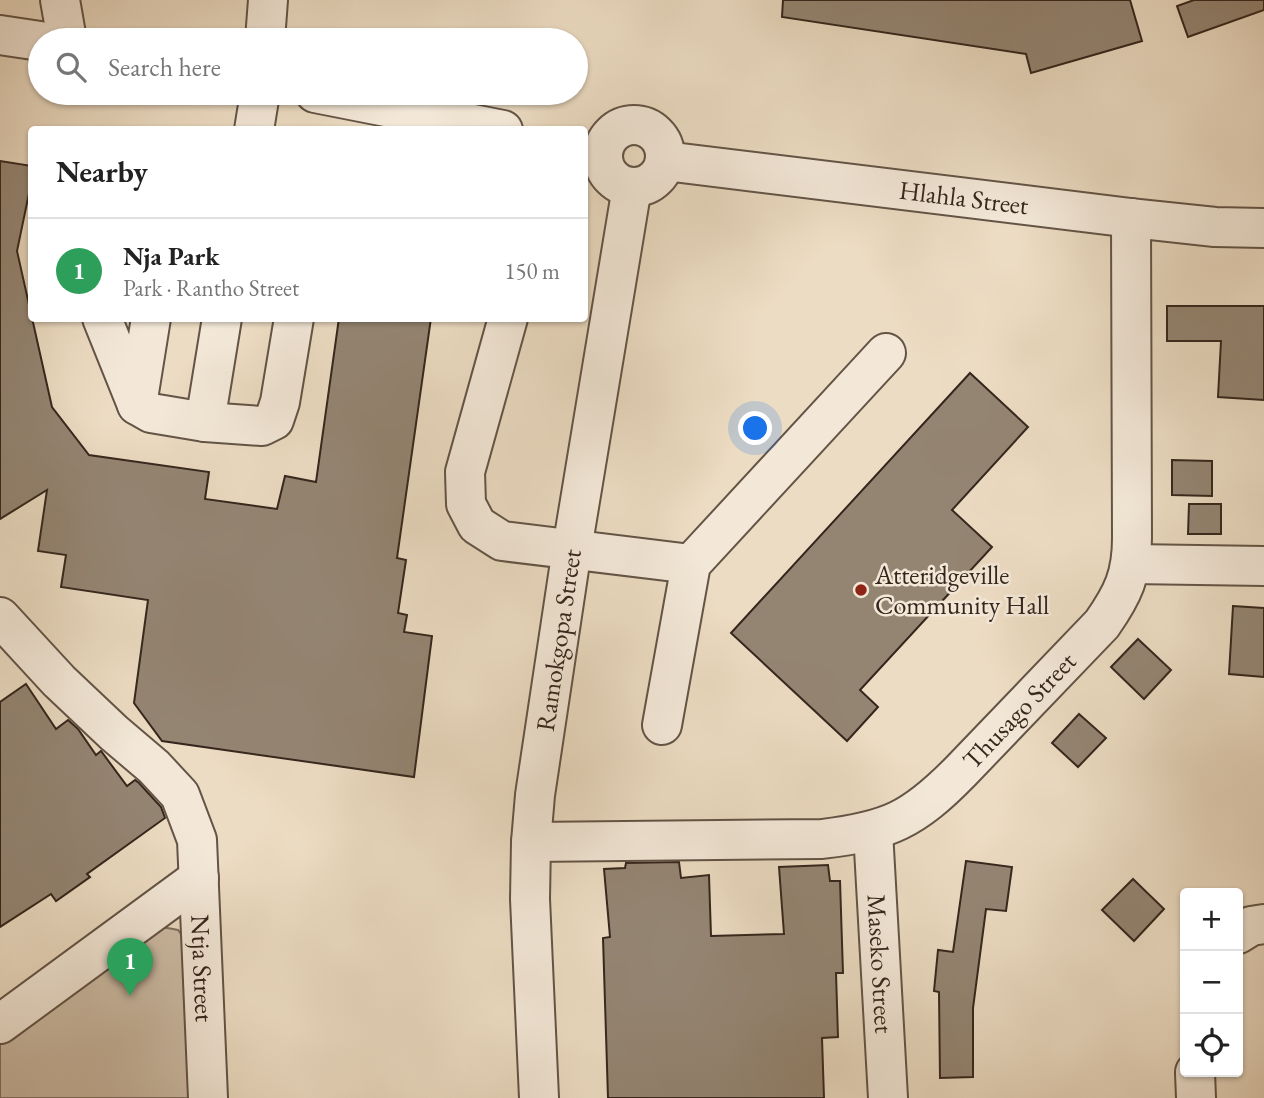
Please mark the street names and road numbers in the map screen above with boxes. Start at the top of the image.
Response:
street label: Hlahla Street [897,173,1030,222]
street label: Ramokgopa Street [528,547,589,734]
street label: Thusago Street [955,645,1083,776]
street label: Maseko Street [860,893,901,1034]
street label: Ntja Street [183,914,222,1023]

